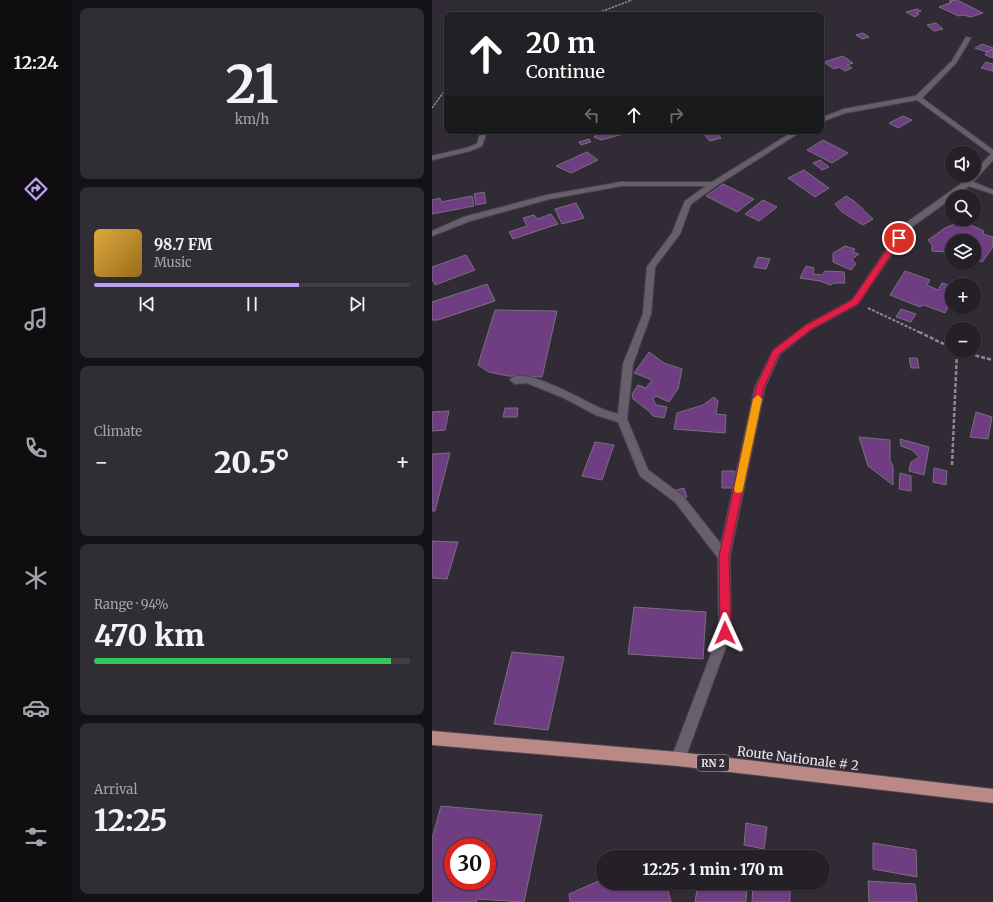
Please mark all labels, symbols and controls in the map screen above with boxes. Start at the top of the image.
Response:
text: 20 m [526,25,595,61]
icon: ahead [460,28,512,80]
text: 12:24 [14,51,58,74]
text: 21 [225,52,279,117]
text: Continue [526,60,605,83]
icon: left [581,104,603,126]
icon: ahead [623,104,645,126]
icon: right [665,104,687,126]
text: km/h [235,111,269,128]
map controls [945,146,981,358]
button: sound [945,146,981,182]
icon: directions [22,175,50,203]
button: search [945,190,981,226]
pin [882,221,916,255]
icon: arrive [888,227,910,249]
button: layers [945,234,981,270]
text: 98.7 FM [154,235,212,254]
text: Music [154,254,192,271]
button: + [945,278,981,314]
icon: previous [136,293,158,315]
icon: pause [241,293,263,315]
icon: next [346,293,368,315]
icon: music [22,305,50,333]
button: − [945,322,981,358]
text: Climate [94,423,142,440]
icon: phone [22,434,50,462]
text: 20.5° [214,443,290,481]
text: − [94,448,109,476]
text: + [395,448,410,476]
icon: climate [22,564,50,592]
text: Range · 94% [94,596,169,613]
position arrow [704,612,746,654]
text: 470 km [94,616,204,654]
icon: car [22,694,50,722]
street label: Route Nationale # 2 [736,743,860,774]
road number: RN 2 [697,755,729,771]
text: Arrival [94,781,137,798]
text: 12:25 [94,801,167,839]
icon: filters [22,823,50,851]
speed limit sign: 30 [444,838,496,890]
text: 12:25 · 1 min · 170 m [642,860,784,879]

